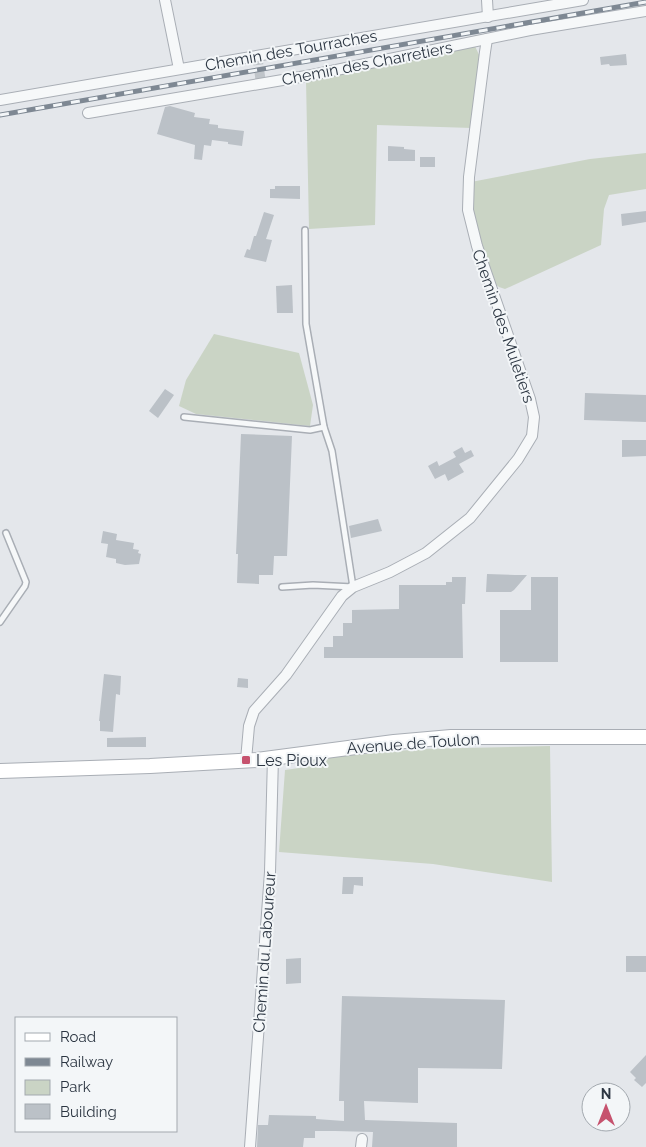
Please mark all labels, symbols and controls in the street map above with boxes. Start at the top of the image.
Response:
street label: Chemin des Tourraches [204,26,379,75]
street label: Chemin des Charretiers [280,38,454,89]
street label: Chemin des Muletiers [468,247,539,406]
street label: Avenue de Toulon [346,729,480,758]
place label: Les Pioux [256,751,327,770]
marker: Les Pioux [240,754,252,766]
street label: Chemin du Laboureur [249,870,280,1033]
legend [15,1017,178,1132]
text: Road [60,1028,96,1046]
text: Railway [60,1053,113,1071]
text: Park [60,1078,91,1096]
north arrow [581,1082,631,1132]
text: N [601,1086,611,1102]
text: Building [60,1103,117,1121]

